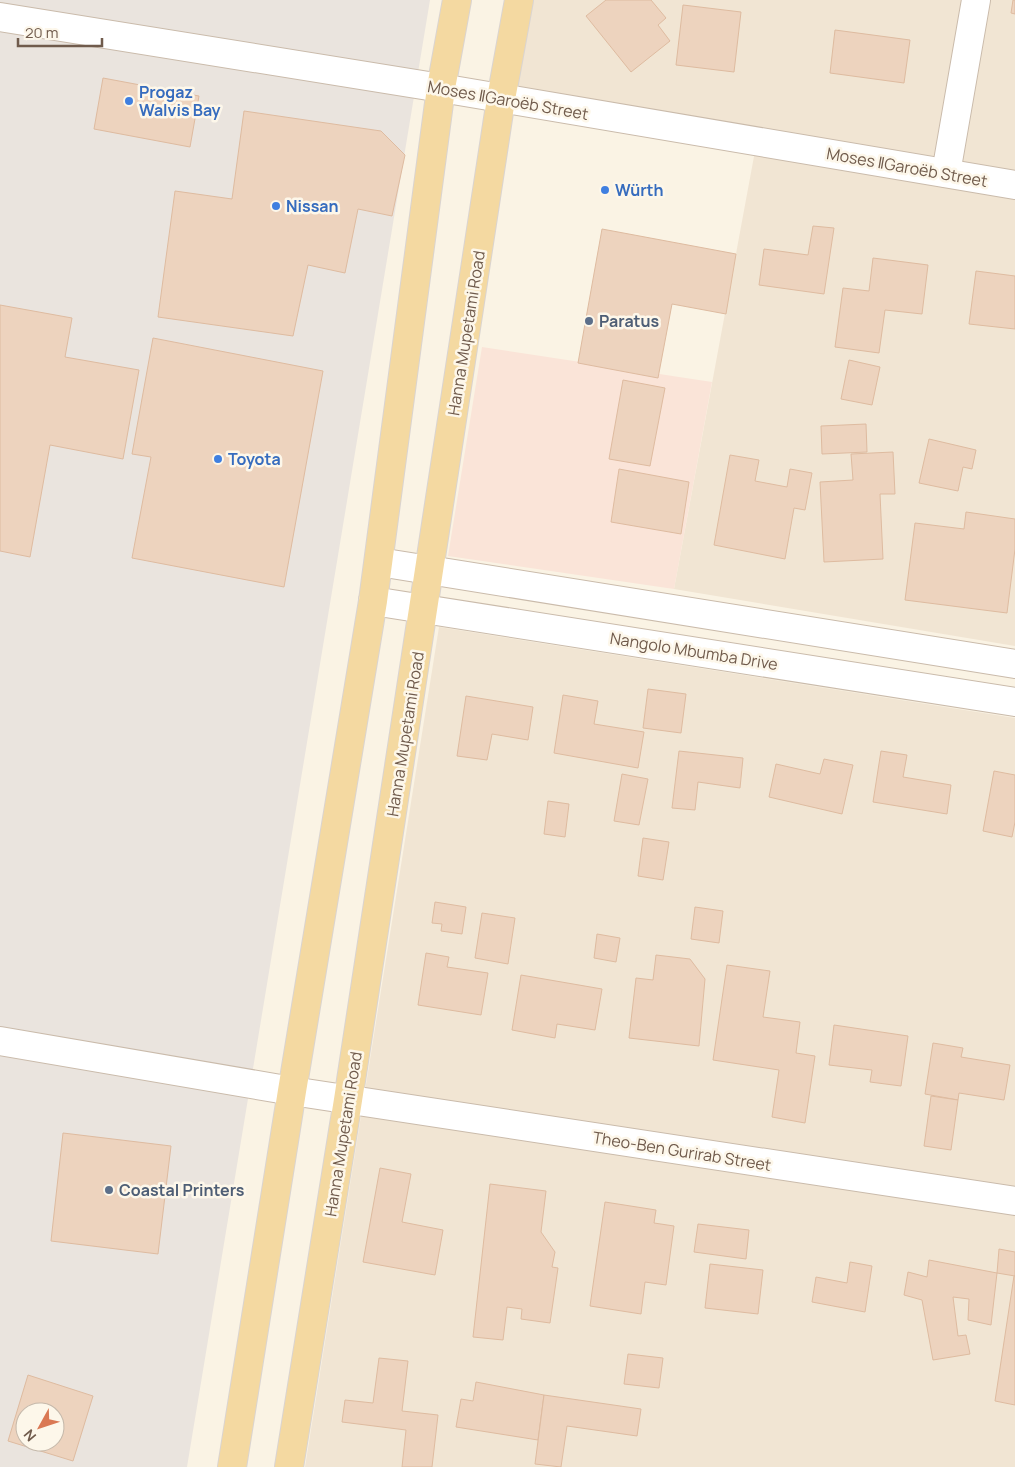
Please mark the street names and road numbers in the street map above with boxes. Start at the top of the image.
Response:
street label: Moses ǁGaroëb Street [426,75,590,125]
street label: Moses ǁGaroëb Street [825,142,989,192]
street label: Hanna Mupetami Road [442,249,490,417]
street label: Nangolo Mbumba Drive [609,627,779,675]
street label: Hanna Mupetami Road [381,650,429,818]
street label: Hanna Mupetami Road [319,1050,367,1218]
street label: Theo-Ben Gurirab Street [591,1126,773,1176]

